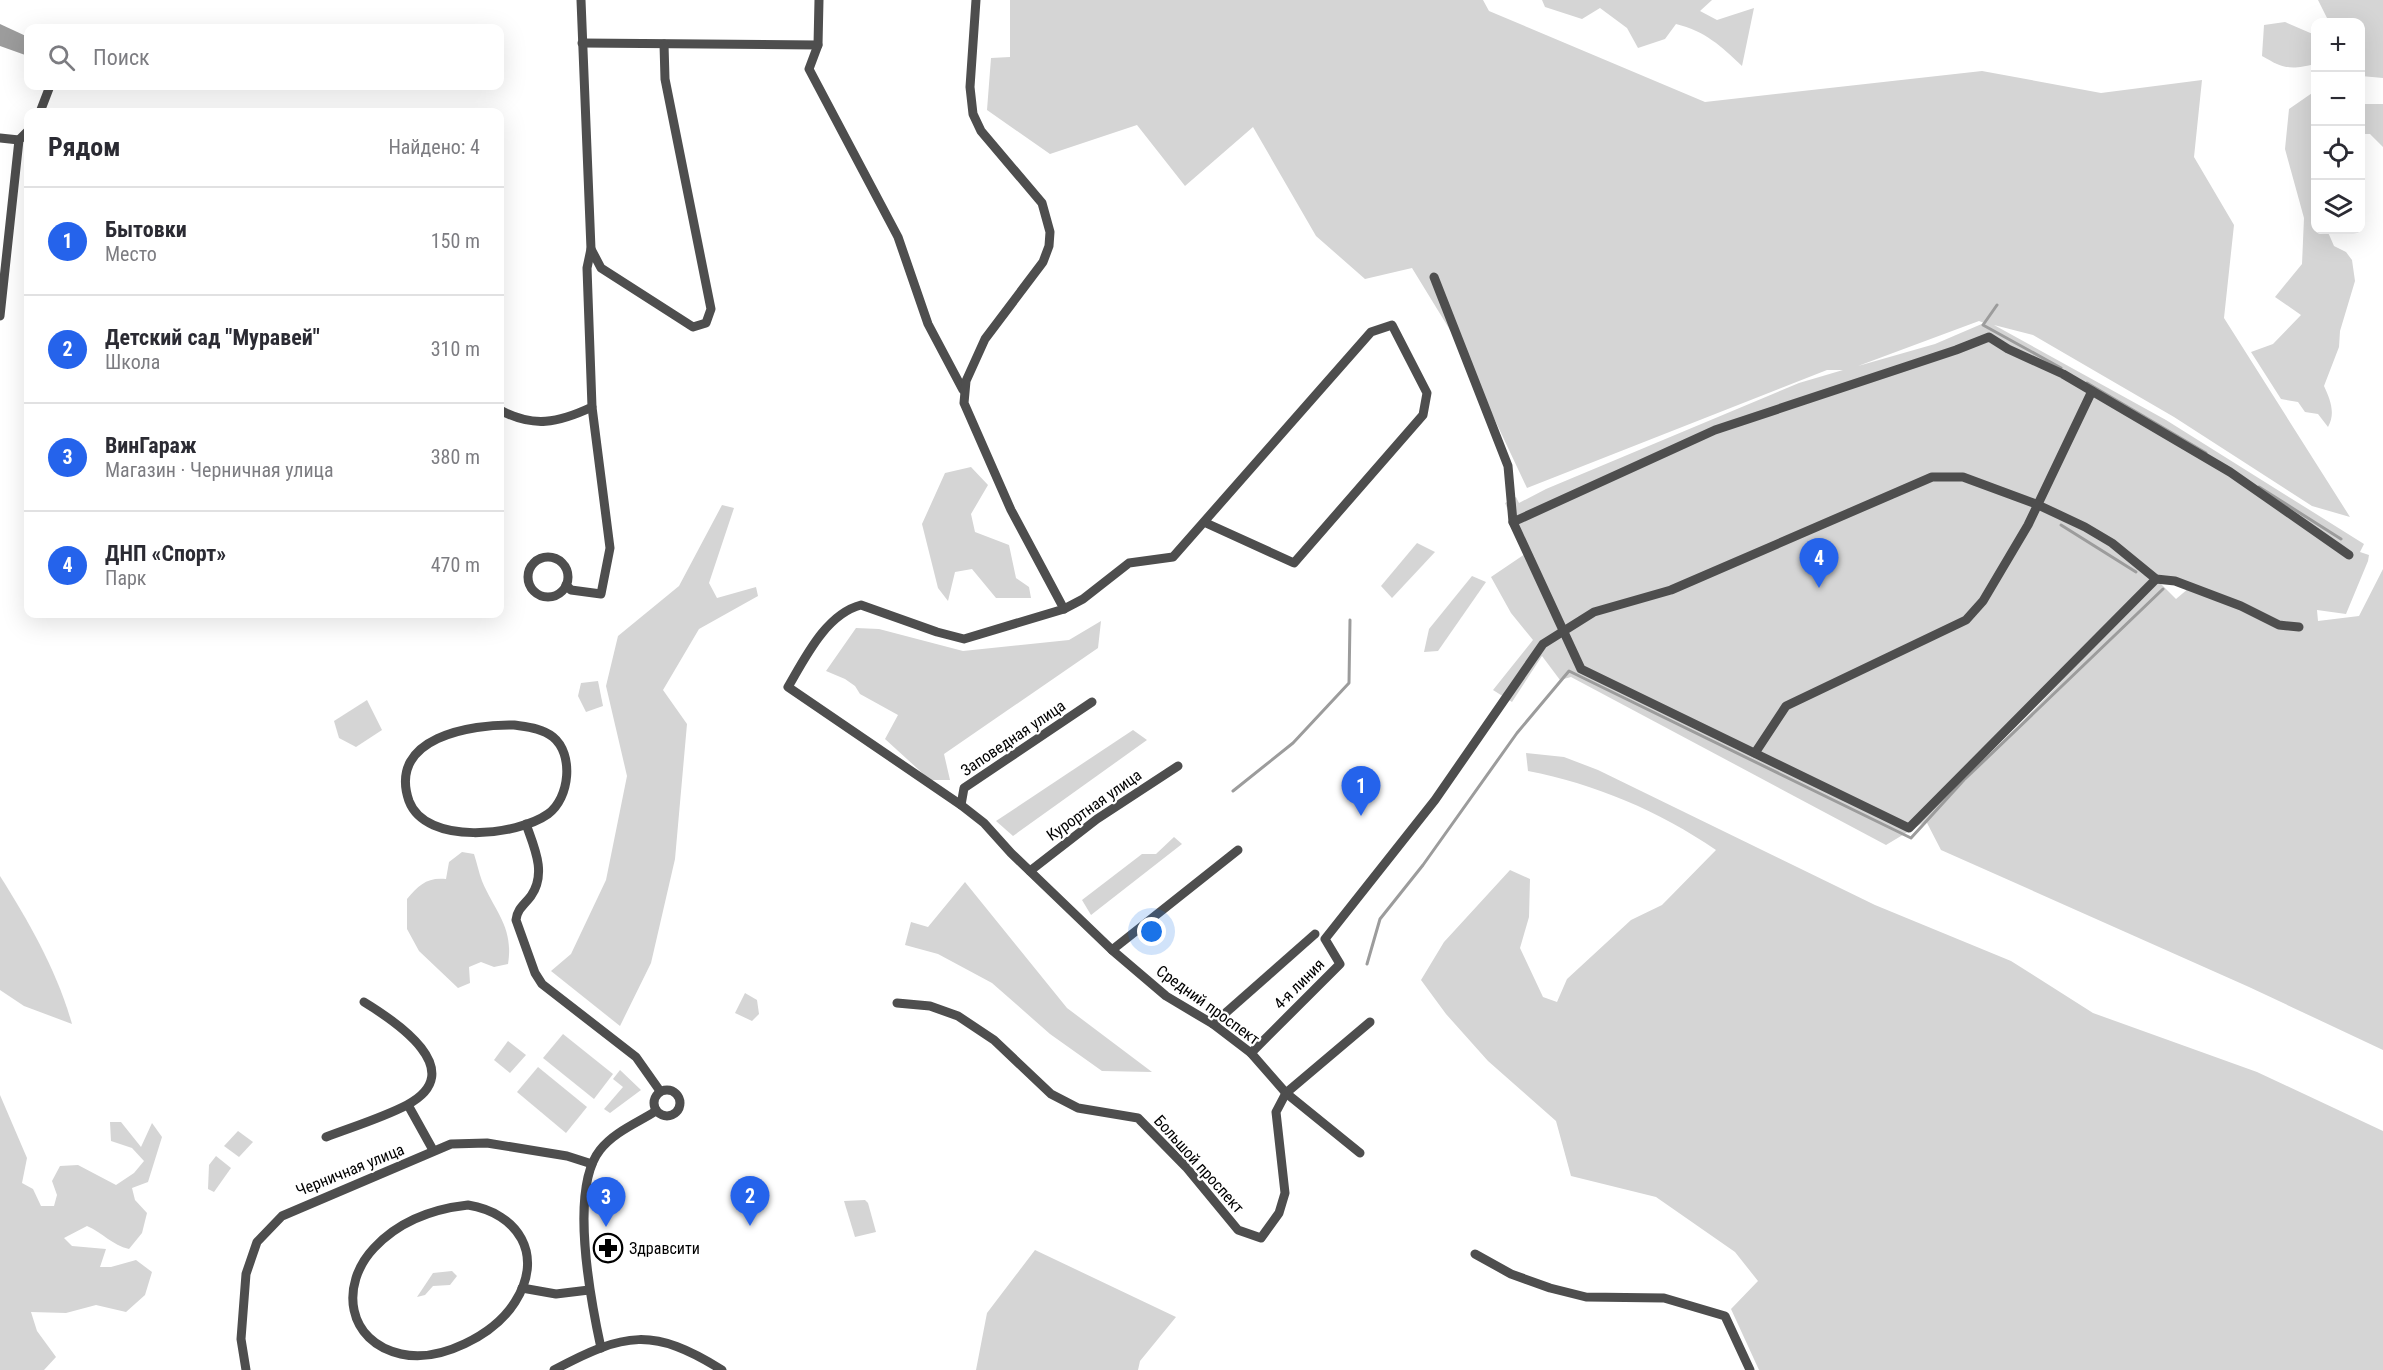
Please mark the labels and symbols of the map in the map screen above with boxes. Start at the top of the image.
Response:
pin: 4 [1800,538,1838,588]
street label: Заповедная улица [957,696,1069,780]
street label: Курортная улица [1043,765,1145,845]
pin: 1 [1342,766,1380,816]
your location [1137,917,1166,946]
street label: 4-я линия [1270,955,1328,1013]
street label: Средний проспект [1153,961,1263,1049]
street label: Большой проспект [1150,1111,1248,1217]
street label: Черничная улица [293,1140,407,1200]
pin: 2 [730,1176,770,1226]
pin: 3 [586,1178,626,1227]
pharmacy icon: Здравсити [592,1232,624,1264]
place label: Здравсити [629,1239,700,1258]

